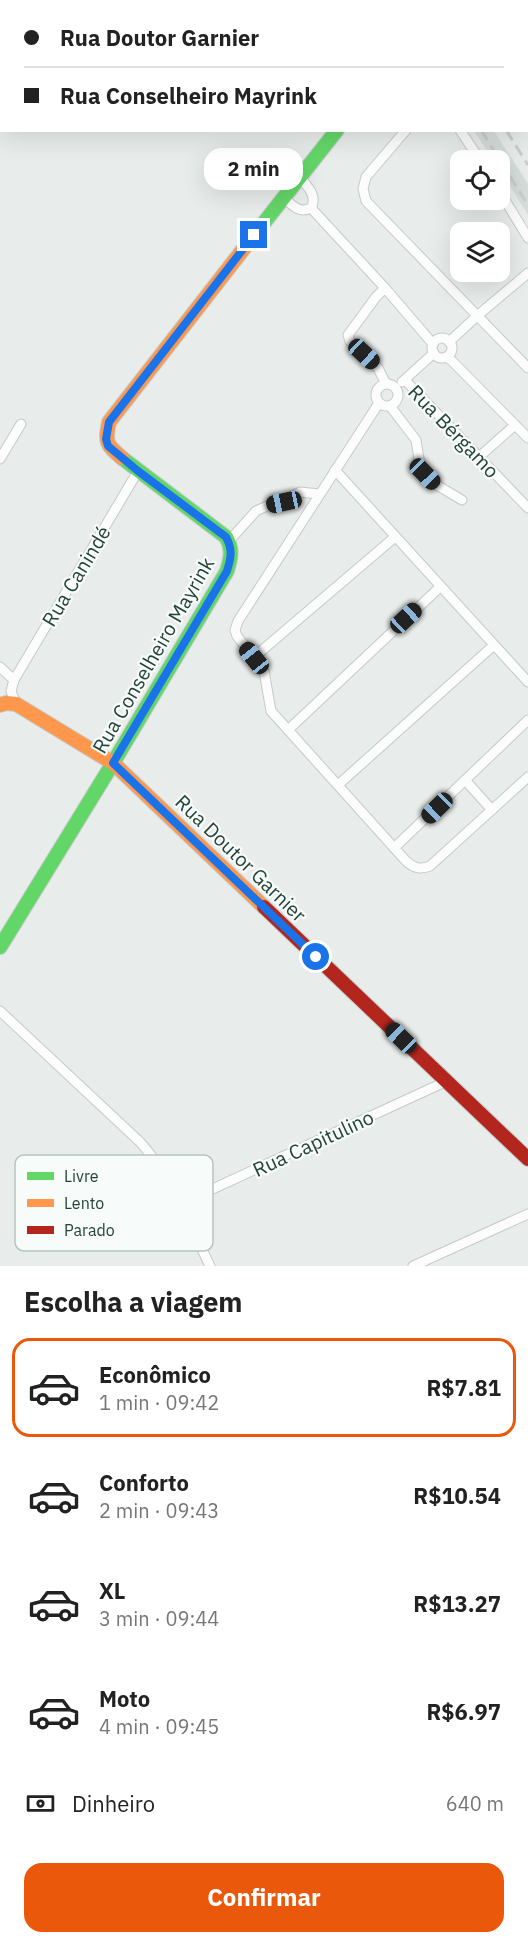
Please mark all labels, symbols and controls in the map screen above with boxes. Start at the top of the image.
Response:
text: Rua Doutor Garnier [60,23,259,52]
text: Rua Conselheiro Mayrink [60,81,317,110]
callout: 2 min [204,148,304,190]
map controls [450,150,510,282]
button: locate [450,150,510,210]
text: 2 min [227,155,280,182]
route end [240,221,267,248]
button: layers [450,222,510,282]
car [345,335,383,373]
street label: Rua Bérgamo [402,378,506,484]
car [406,455,444,493]
car [265,489,303,515]
street label: Rua Canindé [35,521,117,631]
street label: Rua Conselheiro Mayrink [86,552,220,758]
car [387,599,425,637]
car [236,638,272,678]
street label: Rua Doutor Garnier [170,788,312,928]
car [418,789,456,827]
route start [302,943,329,970]
car [382,1019,420,1057]
street label: Rua Capitulino [248,1103,378,1183]
legend [15,1155,213,1251]
text: Livre [64,1166,99,1186]
text: Lento [64,1193,104,1213]
text: Parado [64,1220,115,1240]
text: Escolha a viagem [24,1284,242,1319]
text: Econômico [99,1360,211,1389]
icon: car [27,1361,81,1415]
text: R$7.81 [427,1373,501,1402]
text: 1 min · 09:42 [99,1389,219,1416]
text: Conforto [99,1468,189,1497]
icon: car [27,1469,81,1523]
text: R$10.54 [413,1481,501,1510]
text: 2 min · 09:43 [99,1497,219,1524]
text: XL [99,1576,125,1605]
icon: car [27,1577,81,1631]
text: R$13.27 [413,1589,501,1618]
text: 3 min · 09:44 [99,1605,219,1632]
text: Moto [99,1684,150,1713]
icon: car [27,1685,81,1739]
text: R$6.97 [427,1697,501,1726]
text: 4 min · 09:45 [99,1713,219,1740]
icon: cash [24,1787,57,1820]
text: Dinheiro [72,1789,155,1818]
text: 640 m [446,1790,504,1817]
button: Confirmar [24,1863,504,1932]

